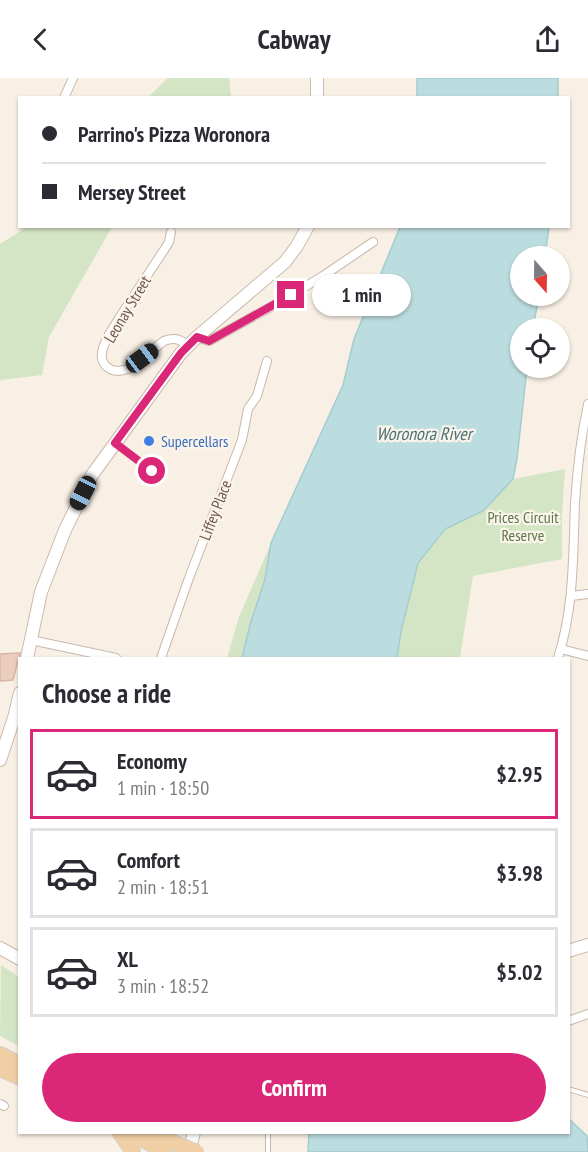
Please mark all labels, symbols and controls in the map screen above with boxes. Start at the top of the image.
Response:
text: Cabway [257,22,331,56]
icon: back [24,23,57,56]
icon: share [531,23,564,56]
text: Parrino's Pizza Woronora [78,120,270,148]
text: Mersey Street [78,178,186,206]
north arrow [510,246,570,306]
map controls [510,246,570,378]
street label: Leonay Street [99,271,155,346]
callout: 1 min [312,274,411,316]
route end [277,281,304,308]
text: 1 min [341,282,382,308]
button: locate [510,318,570,378]
car [122,340,162,376]
water label: Woronora River [376,422,475,445]
place label: Supercellars [161,431,228,451]
marker: Supercellars [142,434,156,448]
route start [138,457,165,484]
car [67,473,99,513]
street label: Liffey Place [194,477,236,543]
park label: Prices Circuit Reserve [487,507,559,545]
text: Choose a ride [42,676,171,710]
icon: car [45,747,99,801]
text: Economy [117,747,187,775]
text: $2.95 [496,760,543,788]
text: 1 min · 18:50 [117,775,209,801]
icon: car [45,846,99,900]
text: Comfort [117,846,180,874]
text: $3.98 [496,859,543,887]
text: 2 min · 18:51 [117,874,209,900]
icon: car [45,945,99,999]
text: XL [117,945,138,973]
text: $5.02 [496,958,543,986]
text: 3 min · 18:52 [117,973,209,999]
button: Confirm [42,1053,546,1122]

